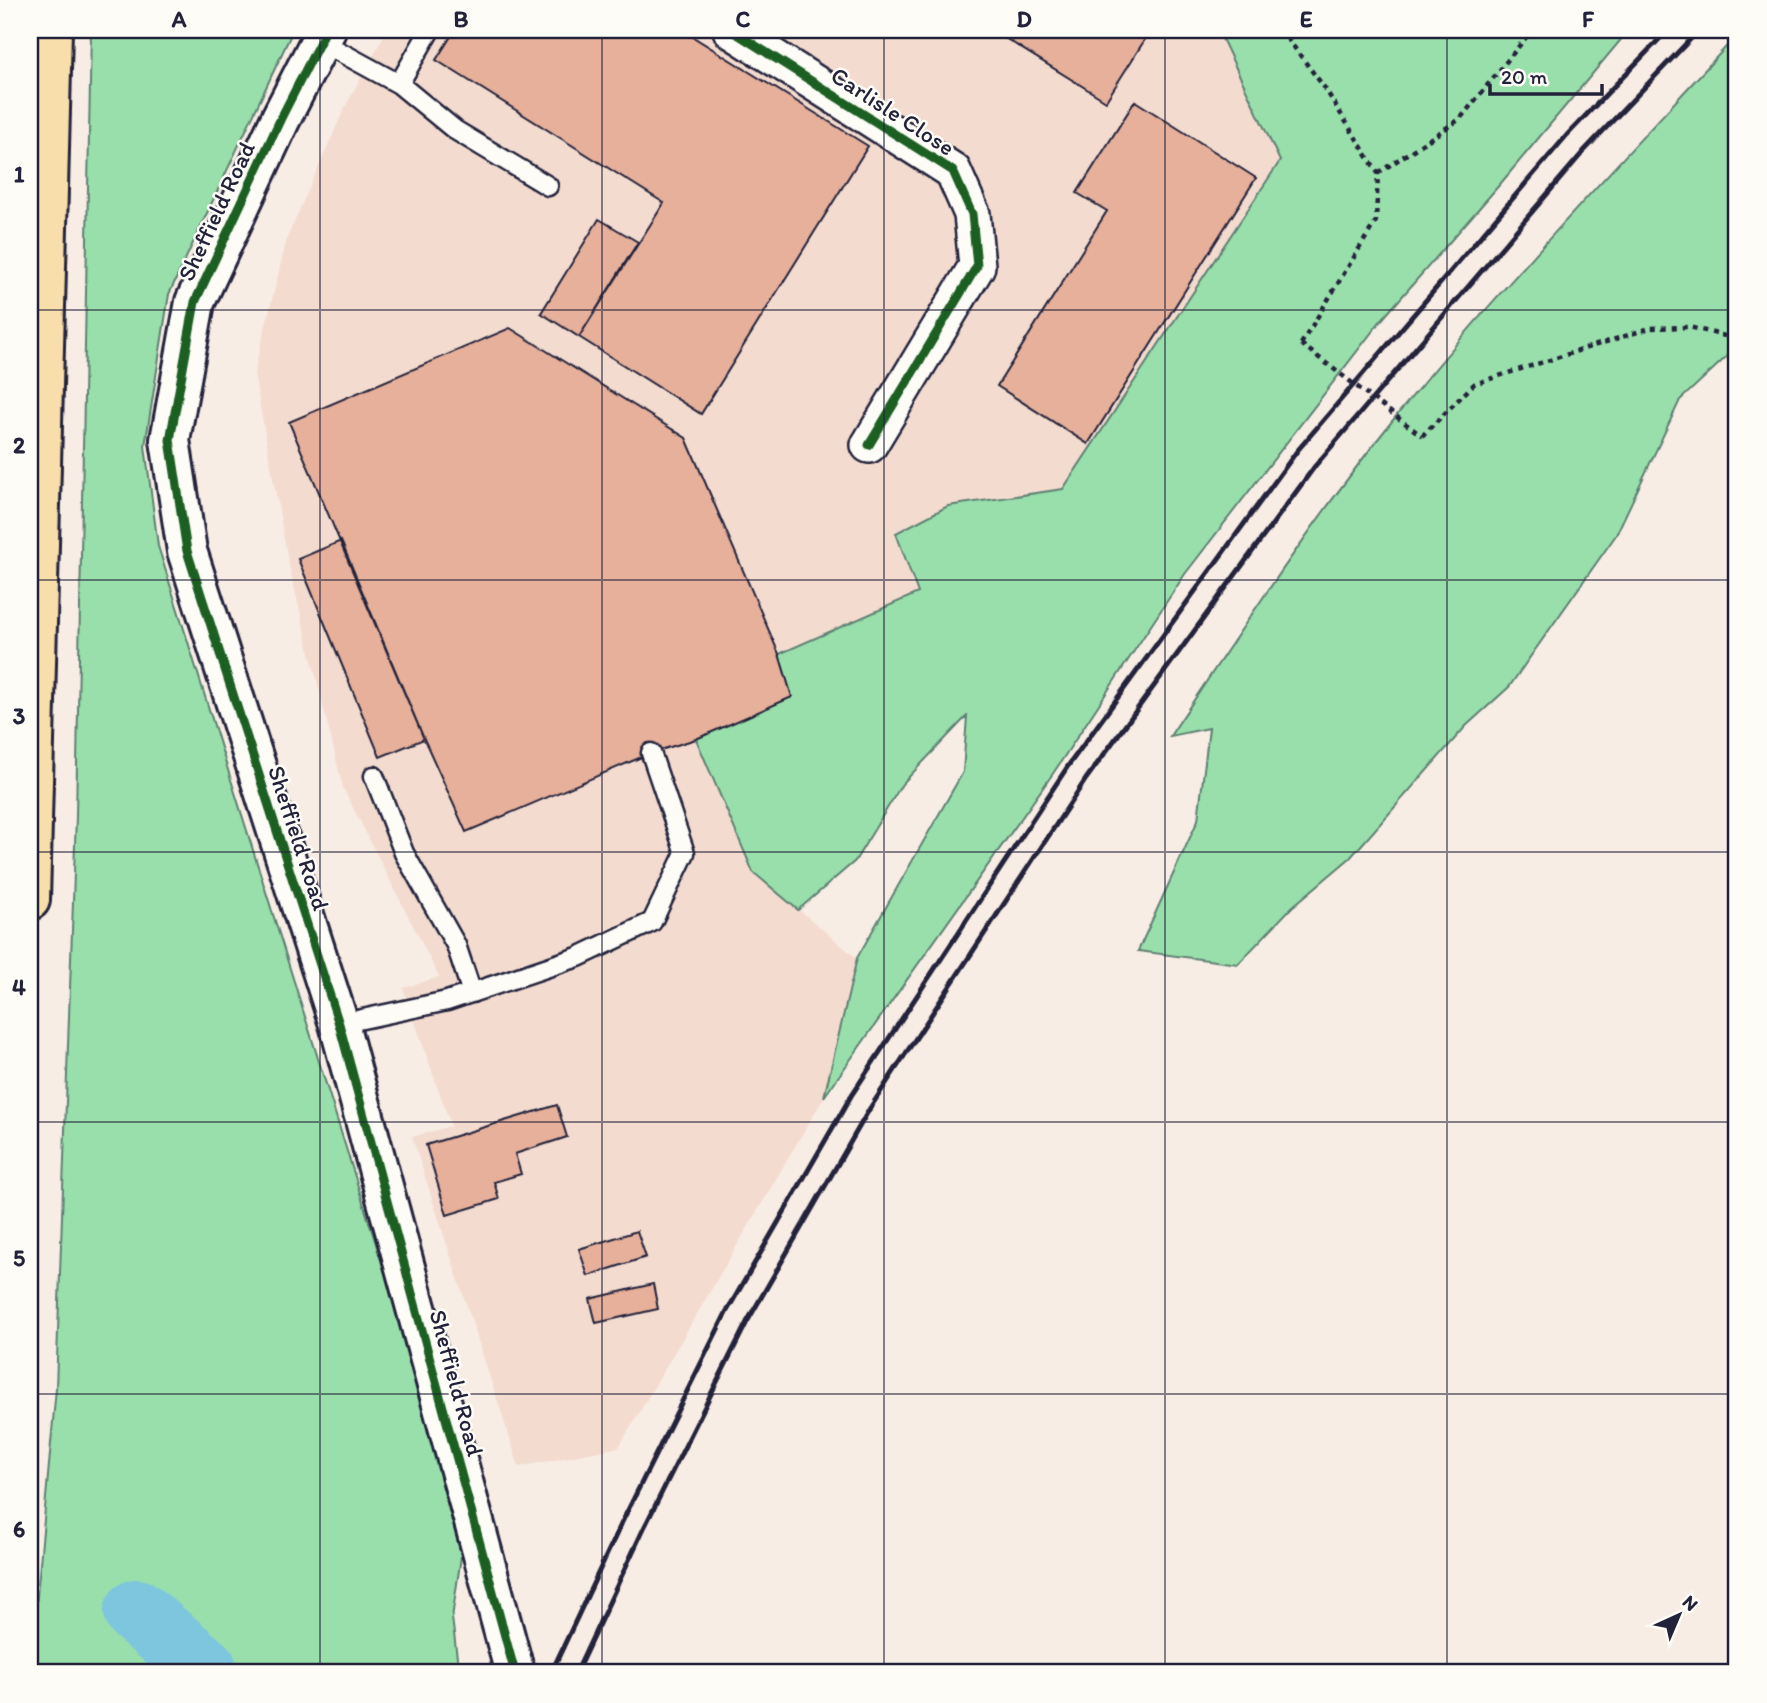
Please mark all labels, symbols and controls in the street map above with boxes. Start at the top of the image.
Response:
text: A [171,5,187,33]
text: B [454,5,469,33]
text: C [736,5,751,33]
text: D [1016,5,1032,33]
text: E [1300,5,1313,33]
text: F [1582,5,1595,33]
scale bar [1490,52,1602,96]
street label: Carlisle Close [826,60,960,162]
text: 20 m [1501,64,1548,89]
street label: Sheffield Road [171,137,261,285]
text: 1 [14,160,25,188]
text: 2 [13,431,26,459]
text: 3 [13,702,26,730]
street label: Sheffield Road [262,762,336,914]
text: 4 [12,973,26,1001]
text: 5 [13,1244,25,1272]
street label: Sheffield Road [424,1307,490,1459]
text: 6 [13,1515,25,1543]
north arrow [1644,1580,1714,1650]
text: N [1678,1590,1703,1616]

